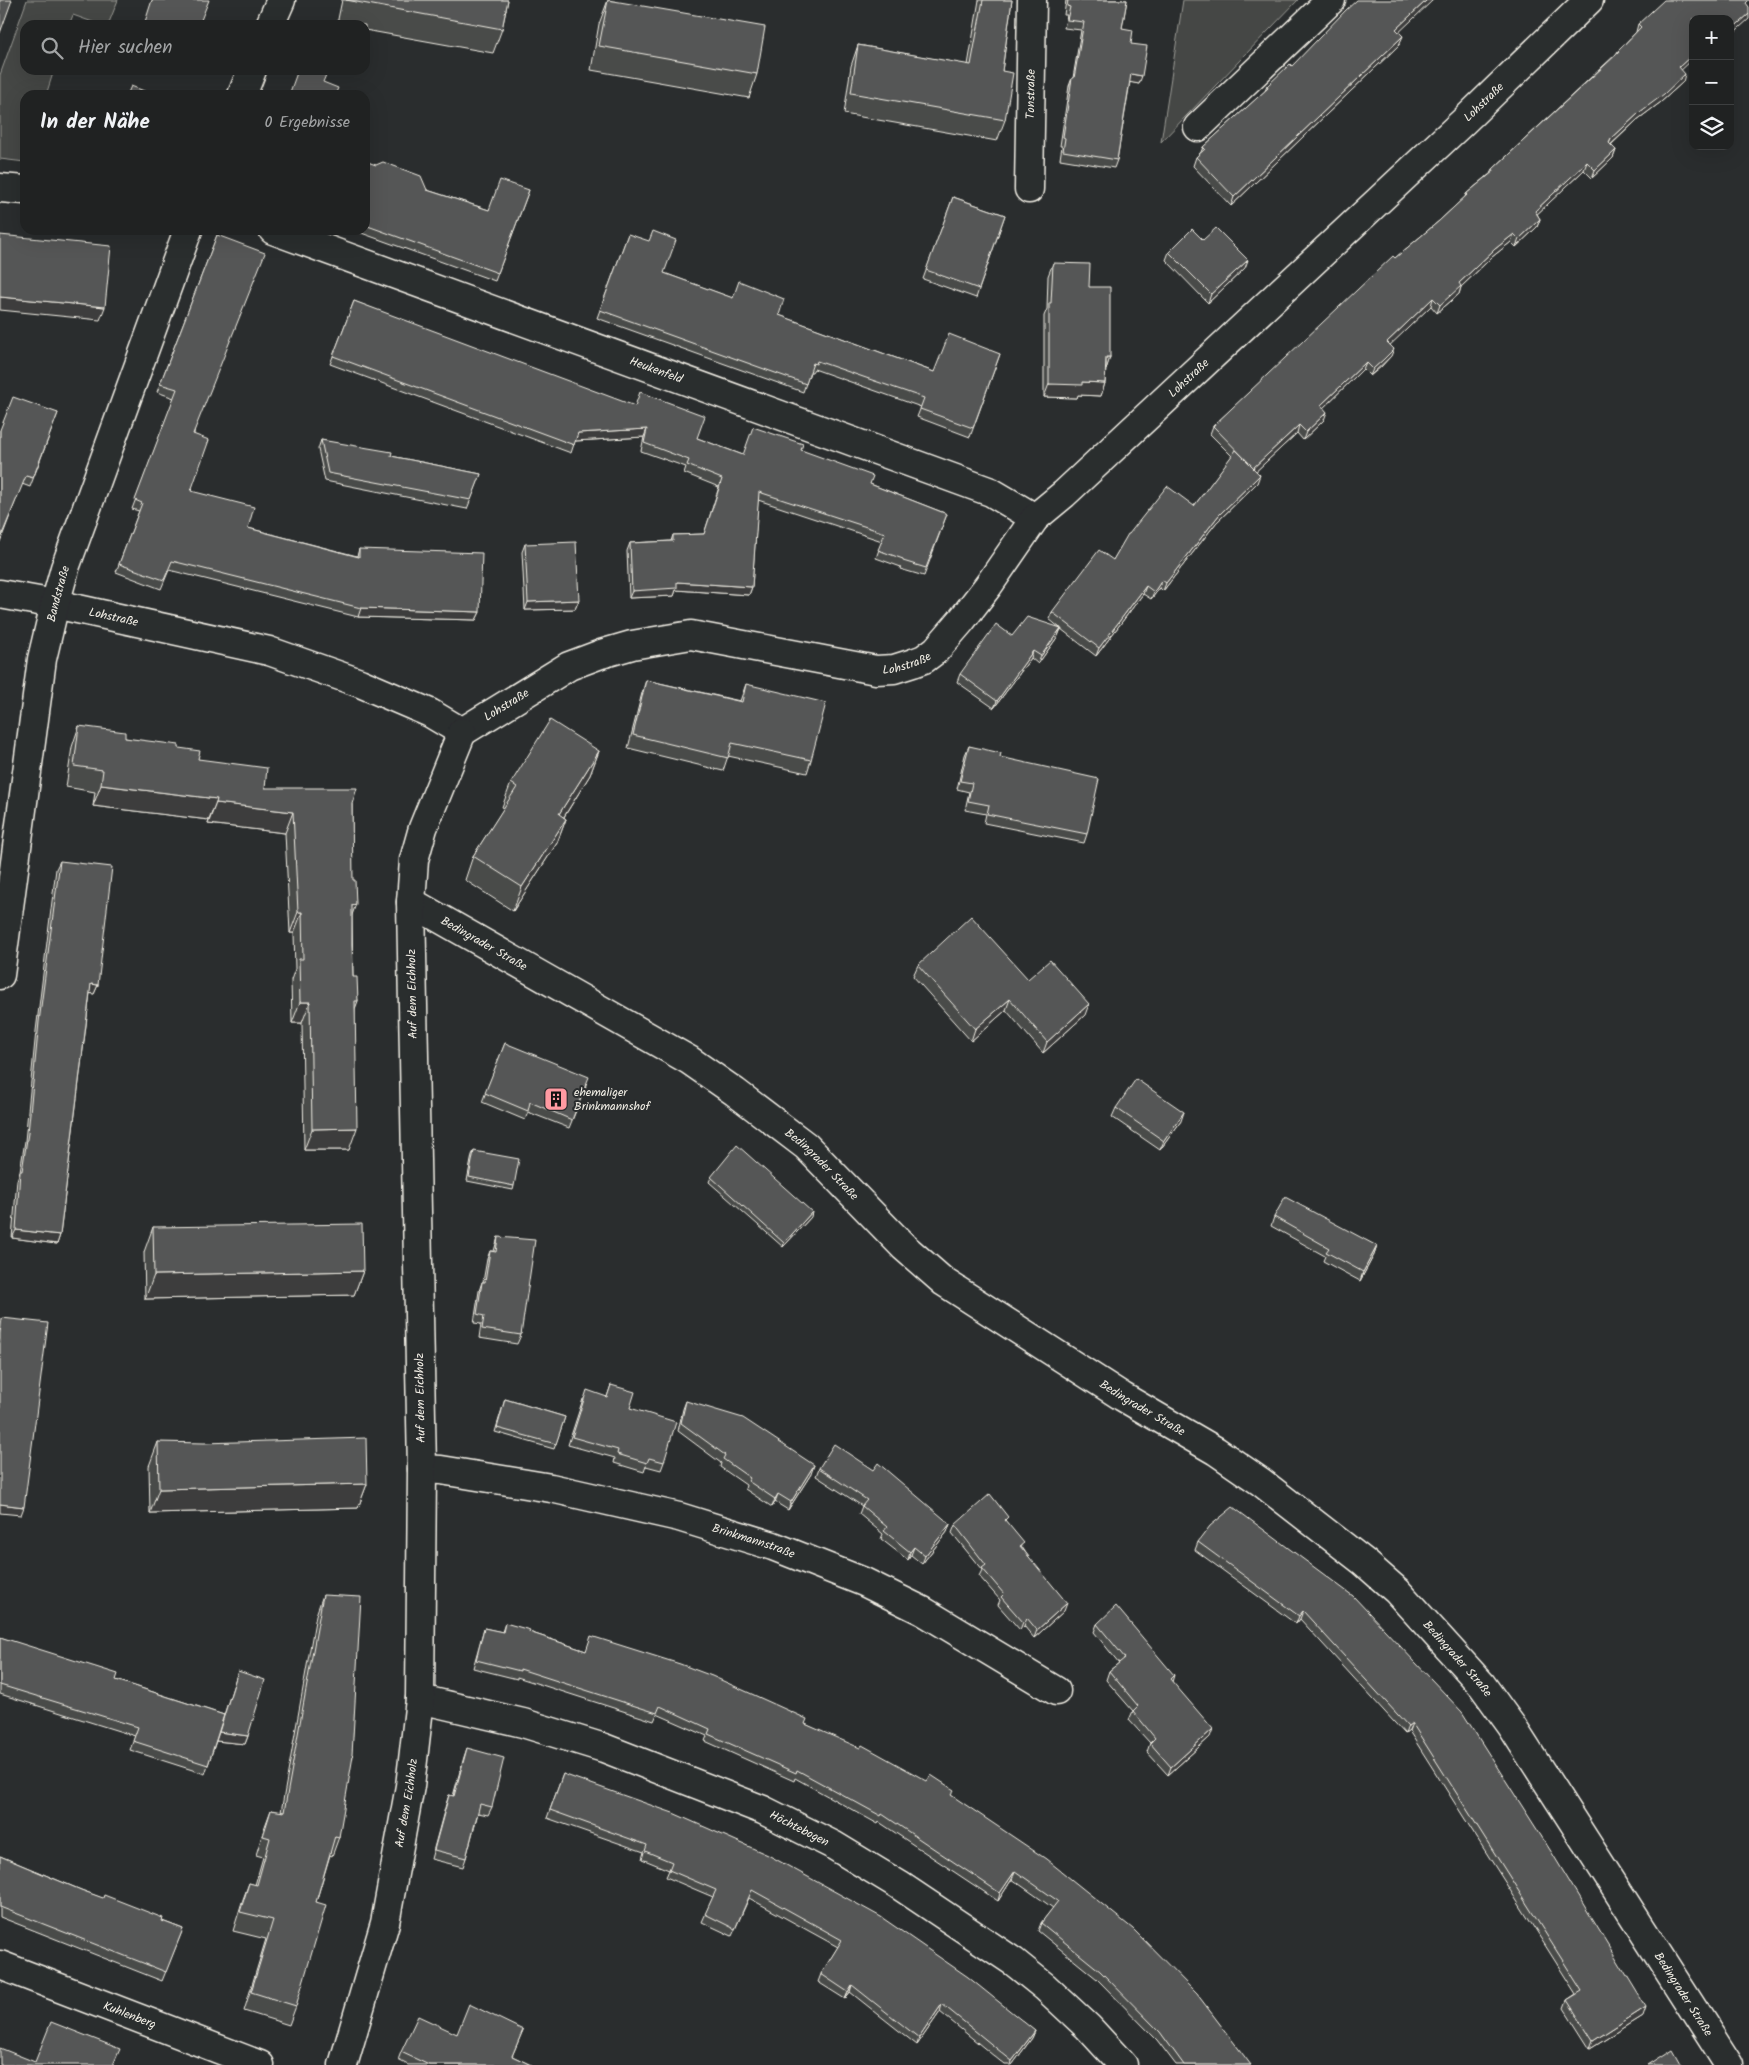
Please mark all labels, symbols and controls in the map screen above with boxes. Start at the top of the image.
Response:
map controls [1689,15,1734,150]
button: + [1689,15,1734,60]
search box [20,20,370,75]
text: Hier suchen [78,33,172,63]
icon: search [38,34,66,62]
button: − [1689,60,1734,105]
street label: Tonstraße [1021,68,1041,119]
street label: Lohstraße [1459,78,1509,127]
button: layers [1689,105,1734,150]
text: In der Nähe [40,106,150,139]
text: 0 Ergebnisse [265,110,350,135]
street label: Heukenfeld [627,352,686,389]
street label: Lohstraße [1164,354,1214,402]
street label: Bandstraße [42,563,75,624]
street label: Lohstraße [87,603,141,632]
street label: Lohstraße [882,647,936,680]
street label: Lohstraße [480,684,533,726]
street label: Bedingrader Straße [437,912,531,976]
street label: Auf dem Eichholz [402,949,423,1039]
place label: ehemaliger Brinkmannshof [574,1083,651,1116]
building icon: ehemaliger Brinkmannshof [543,1086,569,1112]
street label: Bedingrader Straße [780,1124,863,1205]
street label: Auf dem Eichholz [410,1353,431,1443]
street label: Bedingrader Straße [1096,1375,1189,1442]
street label: Brinkmannstraße [710,1519,798,1564]
street label: Bedingrader Straße [1418,1616,1497,1702]
street label: Auf dem Eichholz [390,1758,423,1849]
street label: Höchtebogen [766,1806,832,1852]
street label: Bedingrader Straße [1649,1948,1718,2041]
street label: Kuhlenberg [100,1997,159,2034]

